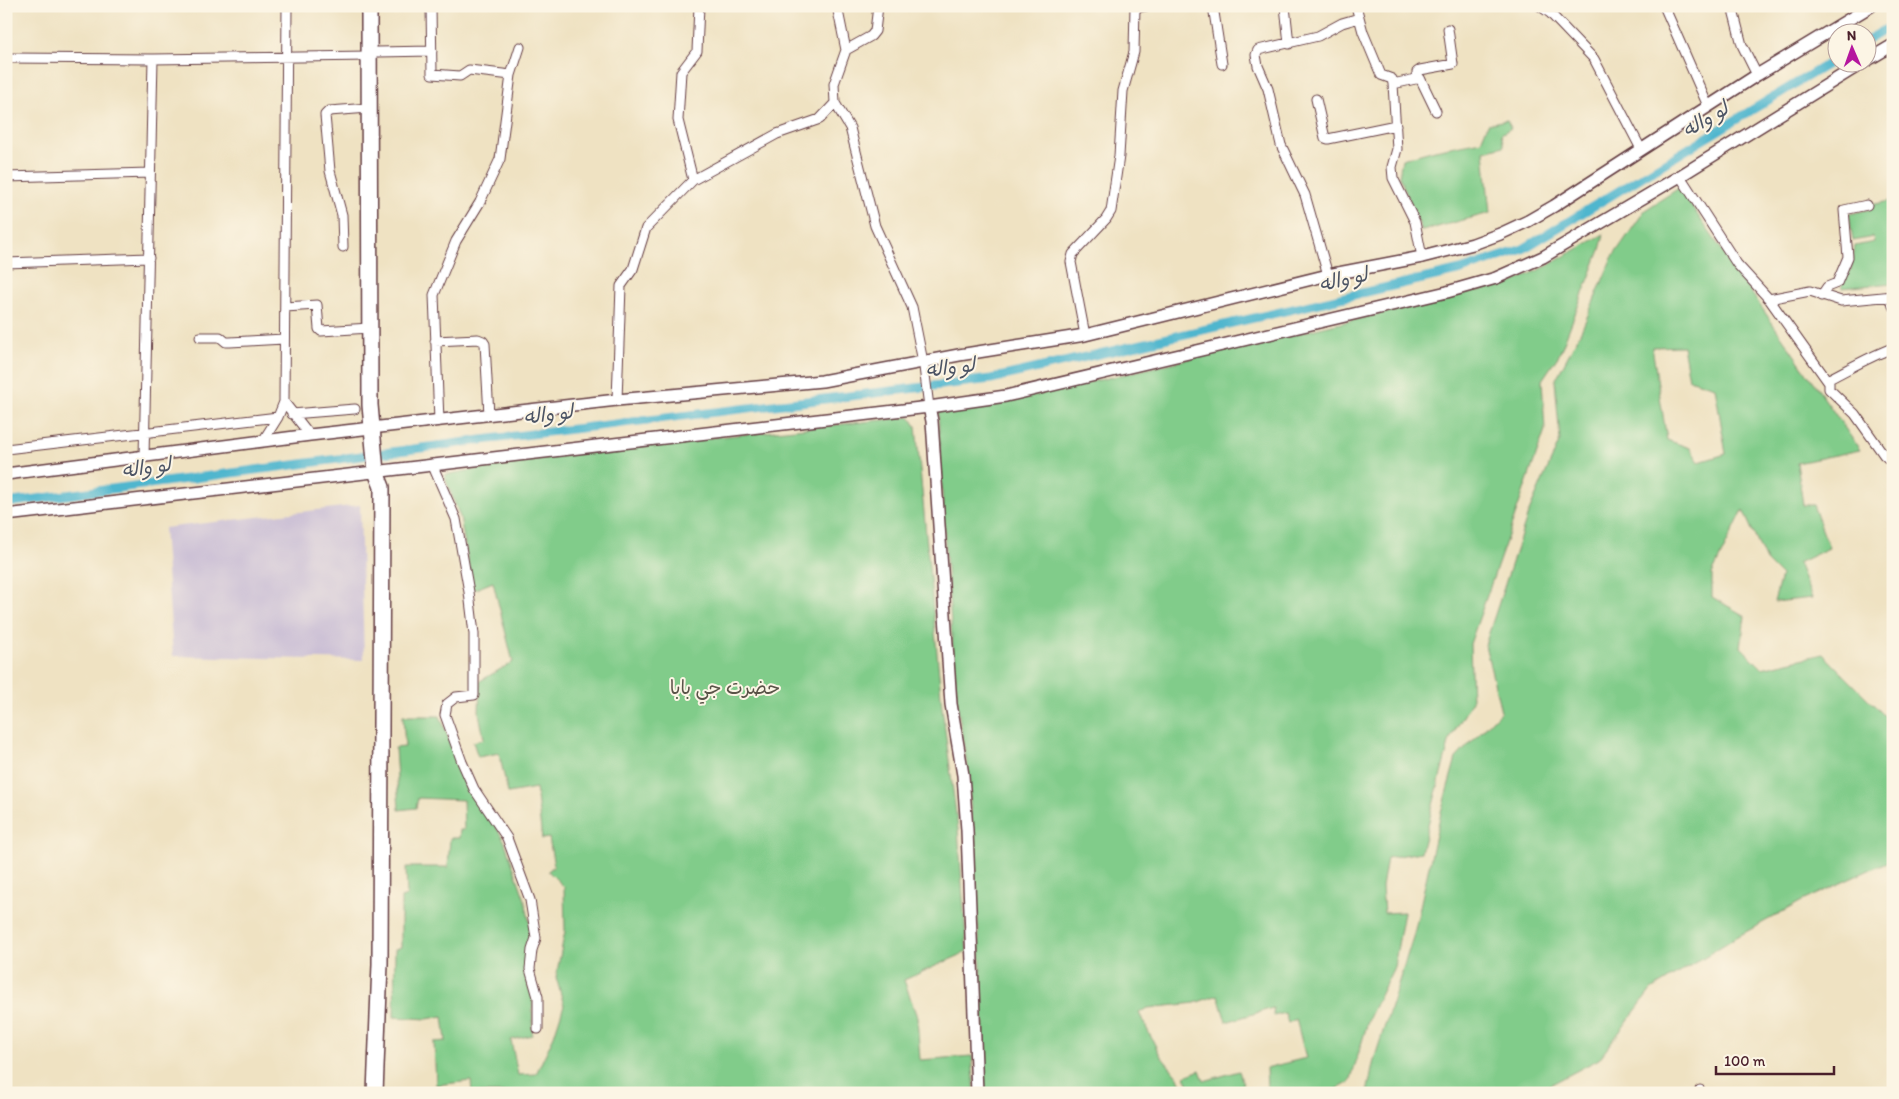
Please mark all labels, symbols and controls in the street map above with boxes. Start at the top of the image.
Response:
north arrow [1826,22,1876,72]
text: N [1847,27,1857,44]
water label: لو واله [1678,95,1735,143]
water label: لو واله [1316,261,1372,297]
water label: لو واله [924,352,979,383]
water label: لو واله [522,399,577,430]
water label: لو واله [120,451,175,483]
park label: حضرت جي بابا [670,676,780,704]
scale bar [1716,1044,1834,1076]
text: 100 m [1724,1052,1766,1070]

